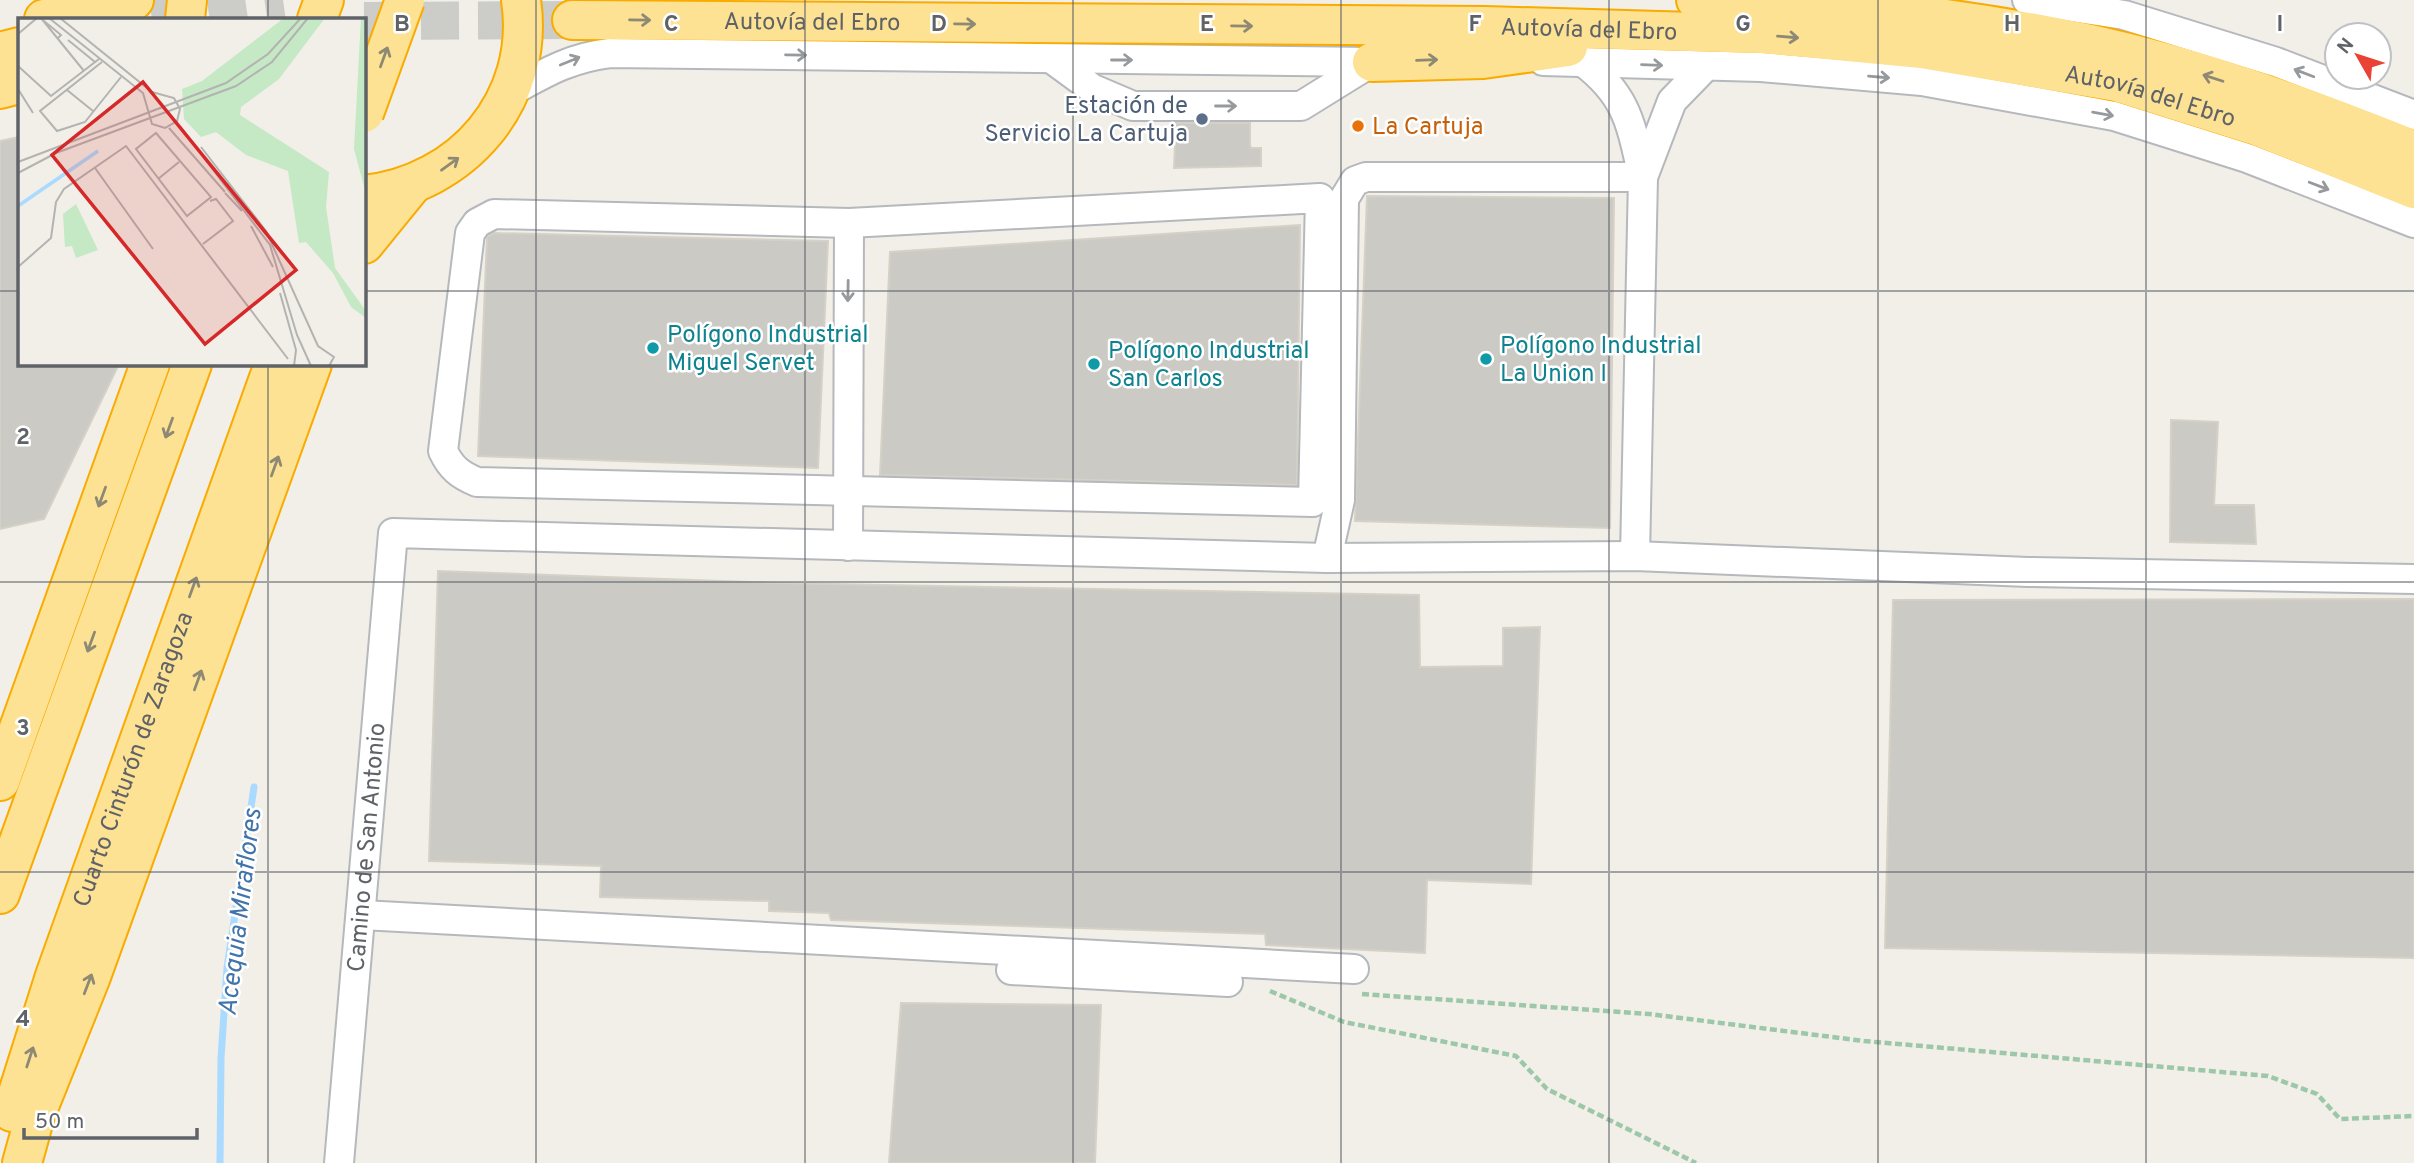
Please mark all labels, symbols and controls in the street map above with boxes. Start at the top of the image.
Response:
street label: Autovía del Ebro [723,8,900,39]
text: B [394,11,410,40]
text: C [664,11,678,40]
text: D [931,11,947,40]
text: E [1200,11,1214,40]
text: F [1468,11,1482,40]
text: G [1735,11,1751,40]
text: H [2004,11,2020,40]
text: I [2277,11,2283,40]
street label: Autovía del Ebro [1500,13,1678,49]
one-way arrow [628,14,651,27]
one-way arrow [954,17,977,30]
inset map [18,18,366,366]
one-way arrow [1230,19,1253,33]
north arrow [2323,21,2393,91]
one-way arrow [1776,31,1798,44]
text: N [2333,34,2360,59]
one-way arrow [379,46,392,68]
one-way arrow [785,49,808,62]
one-way arrow [559,53,580,66]
one-way arrow [1110,53,1133,67]
one-way arrow [1416,53,1439,67]
one-way arrow [1640,58,1663,71]
street label: Autovía del Ebro [2062,60,2239,135]
one-way arrow [2294,66,2316,79]
one-way arrow [1867,71,1889,84]
one-way arrow [2202,71,2224,83]
place label: Estación de Servicio La Cartuja [984,92,1188,150]
one-way arrow [1214,99,1237,113]
one-way arrow [2091,108,2114,121]
marker: Estación de Servicio La Cartuja [1194,111,1210,127]
place label: La Cartuja [1372,113,1483,143]
marker: La Cartuja [1350,118,1366,134]
one-way arrow [440,157,459,172]
one-way arrow [2307,180,2329,193]
one-way arrow [842,279,855,302]
place label: Polígono Industrial Miguel Servet [667,321,869,379]
place label: Polígono Industrial La Union I [1500,332,1702,390]
place label: Polígono Industrial San Carlos [1108,337,1310,395]
marker: Polígono Industrial Miguel Servet [645,340,661,356]
marker: Polígono Industrial La Union I [1478,351,1494,367]
marker: Polígono Industrial San Carlos [1086,356,1102,372]
one-way arrow [162,417,174,439]
text: 2 [16,424,30,453]
one-way arrow [270,456,282,478]
one-way arrow [95,486,108,508]
one-way arrow [188,577,200,599]
street label: Cuarto Cinturón de Zaragoza [68,608,201,912]
one-way arrow [84,631,97,653]
one-way arrow [193,670,205,692]
text: 3 [16,715,30,744]
street label: Camino de San Antonio [342,721,394,973]
water label: Acequia Miraflores [212,806,271,1018]
one-way arrow [83,974,96,996]
text: 4 [16,1006,30,1035]
one-way arrow [24,1046,37,1068]
scale bar [24,1096,198,1140]
text: 50 m [35,1109,84,1136]

